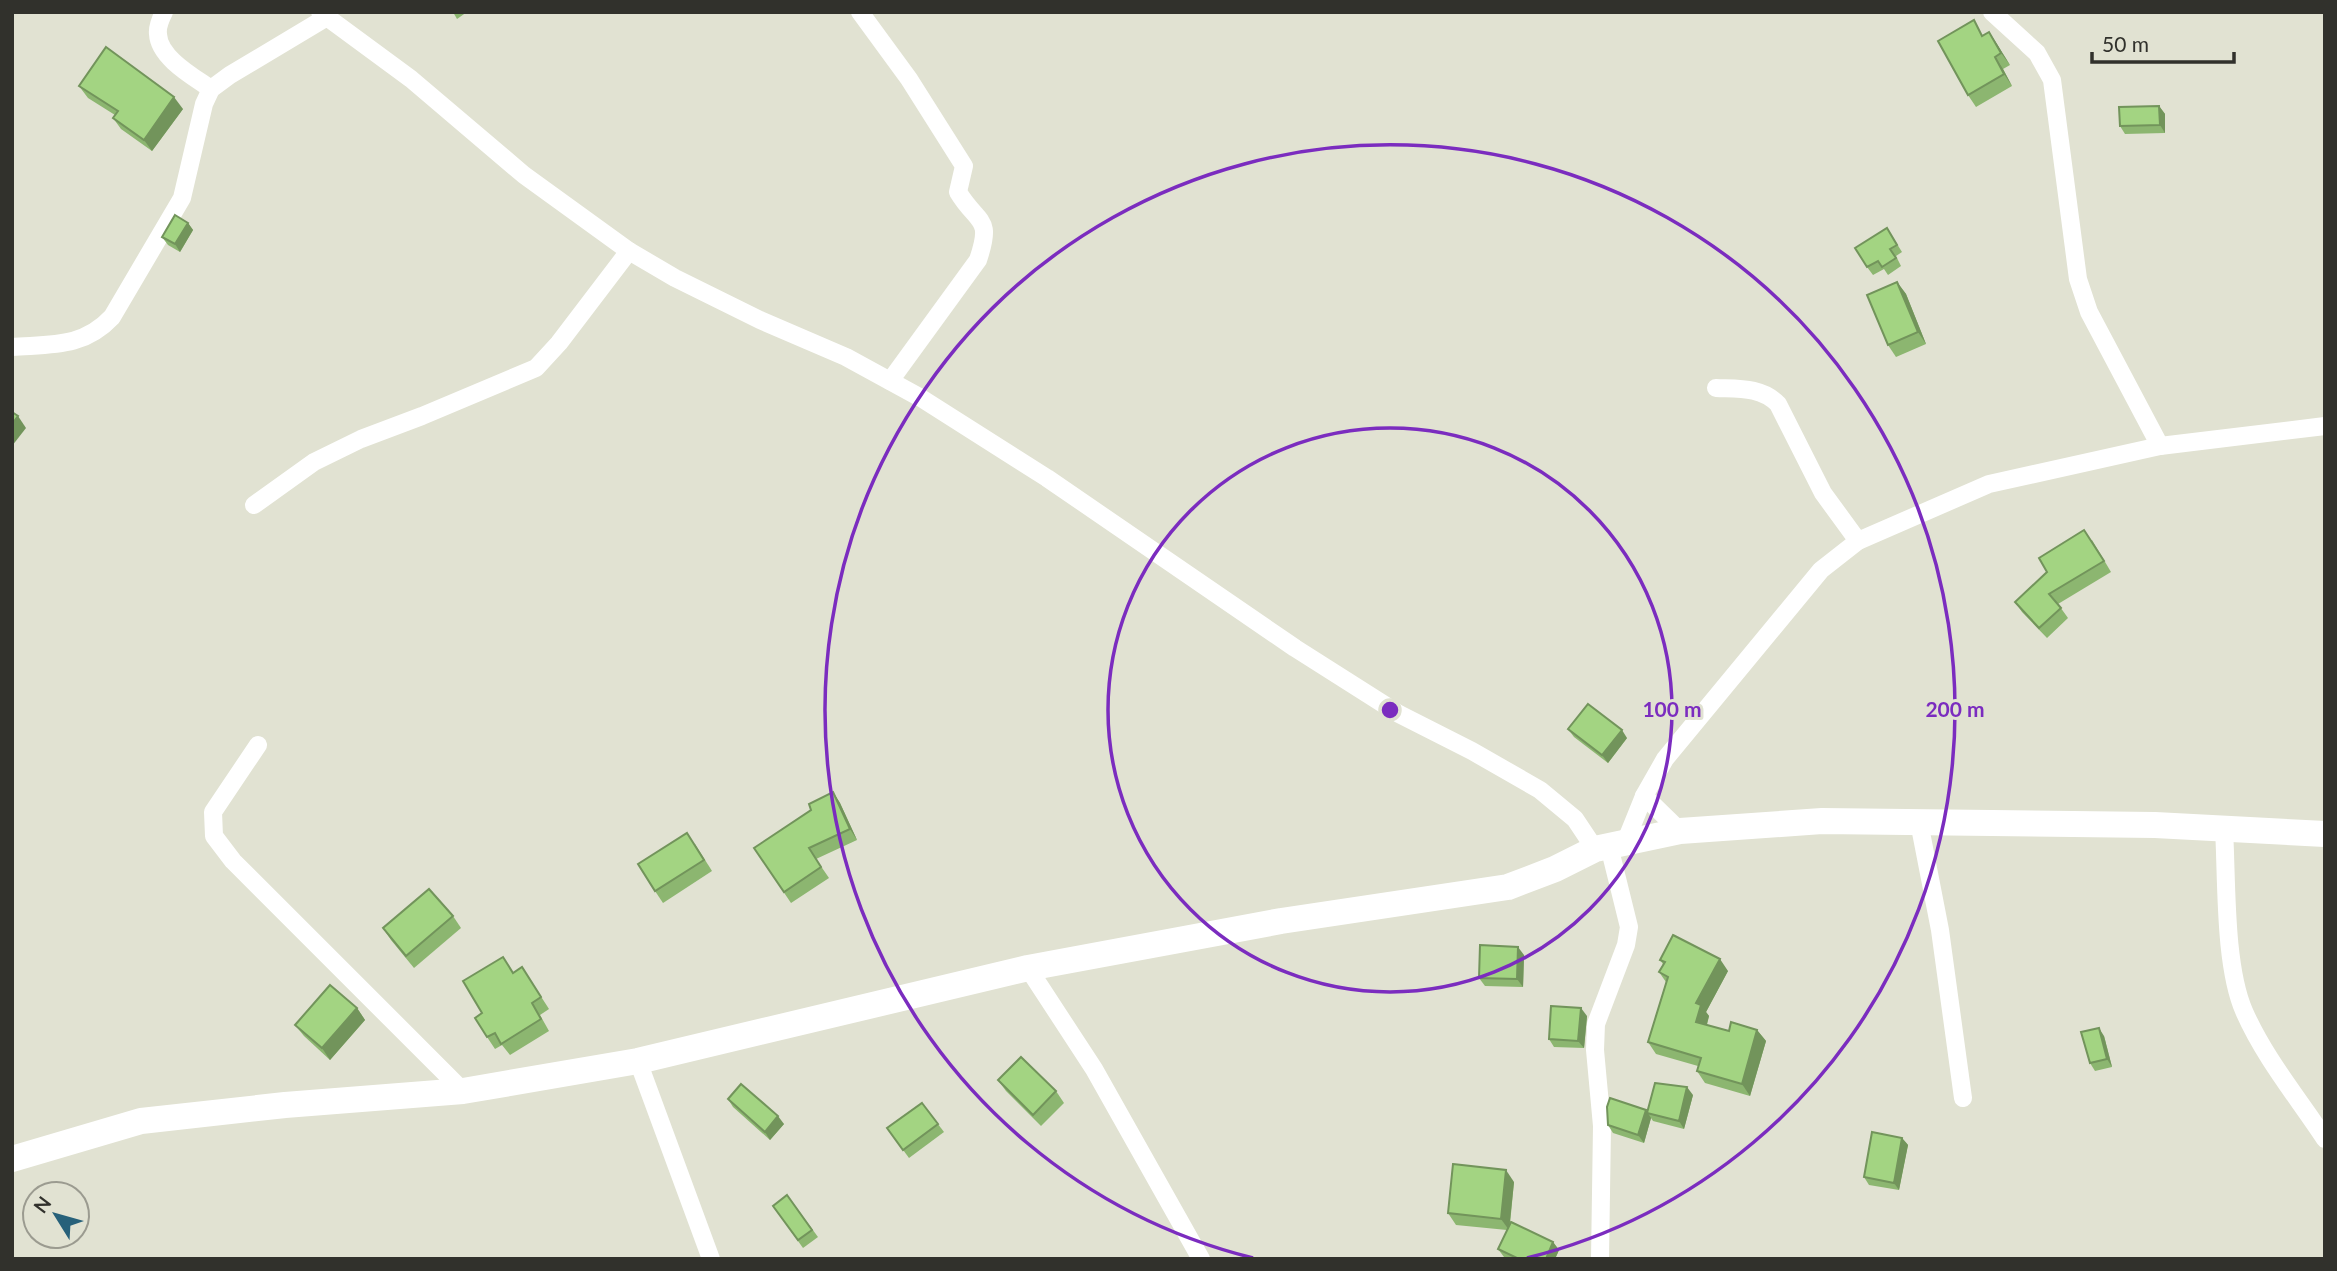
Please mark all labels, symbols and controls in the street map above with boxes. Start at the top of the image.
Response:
scale bar [2092,21,2234,65]
text: 50 m [2102,31,2149,56]
text: 100 m [1642,696,1702,721]
text: 200 m [1925,696,1985,721]
centre of rings [1378,698,1402,722]
north arrow [21,1180,91,1250]
text: N [28,1192,56,1217]

